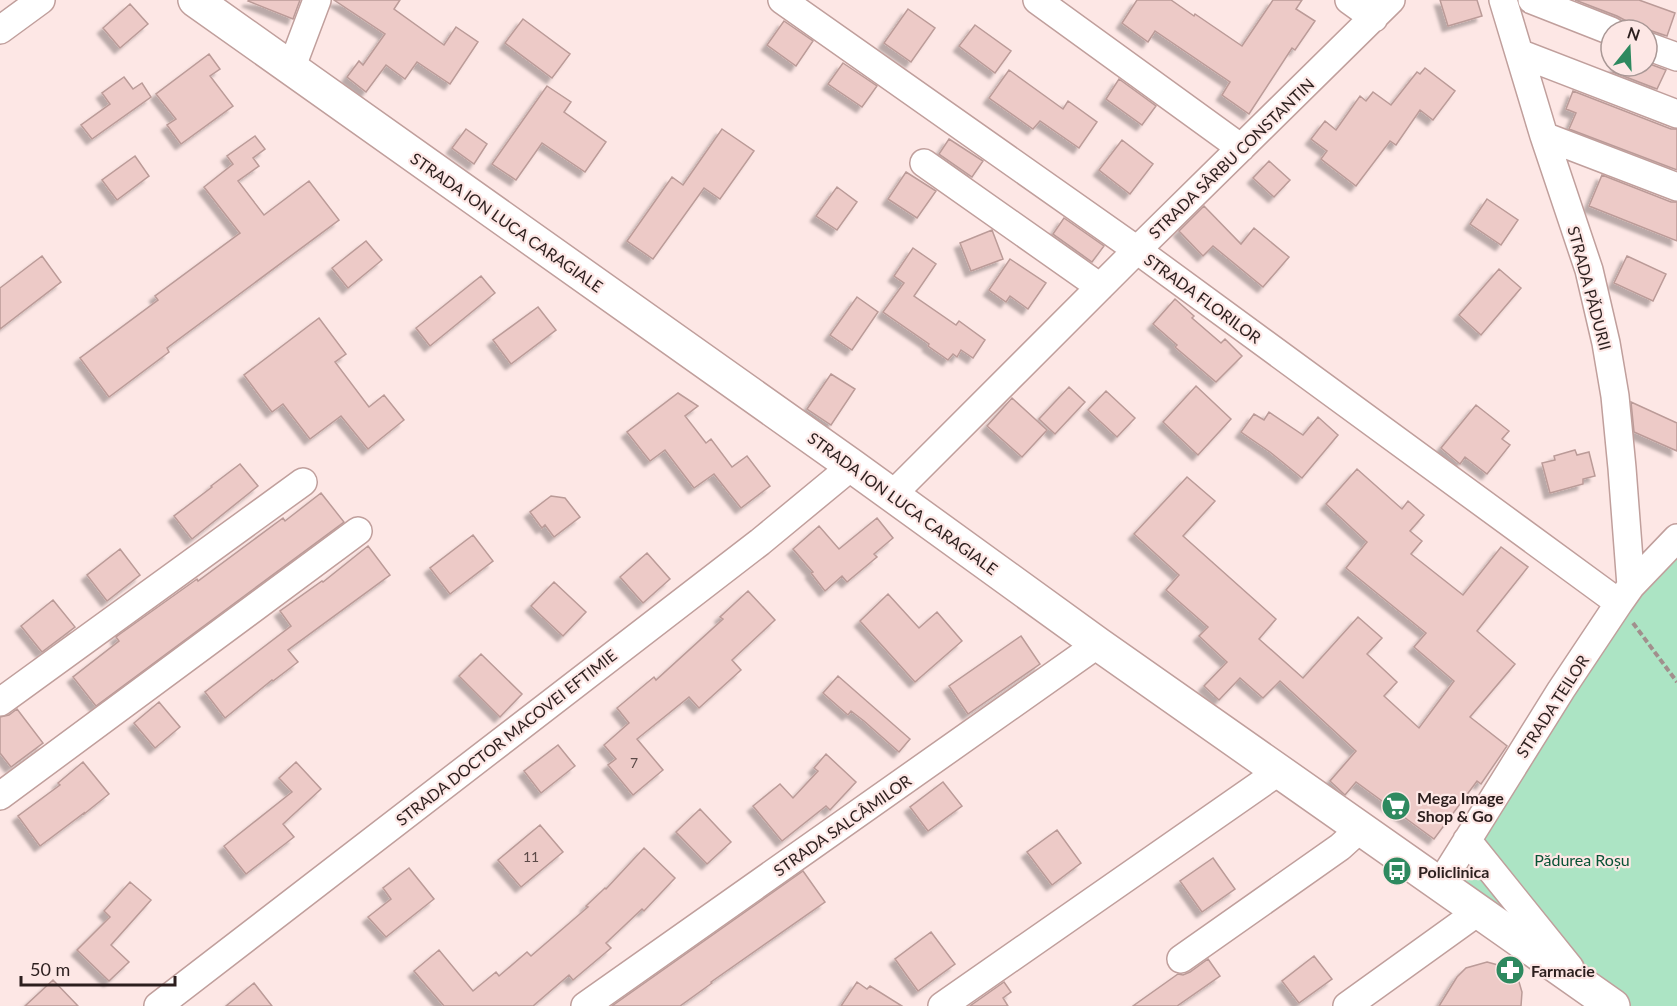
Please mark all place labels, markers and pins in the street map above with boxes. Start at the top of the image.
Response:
place label: Mega Image Shop & Go [1417,788,1504,825]
supermarket icon: Mega Image Shop & Go [1380,790,1412,822]
bus stop icon: Policlinica [1381,855,1413,887]
place label: Policlinica [1418,862,1489,881]
pharmacy icon: Farmacie [1494,954,1526,986]
place label: Farmacie [1531,961,1595,980]

